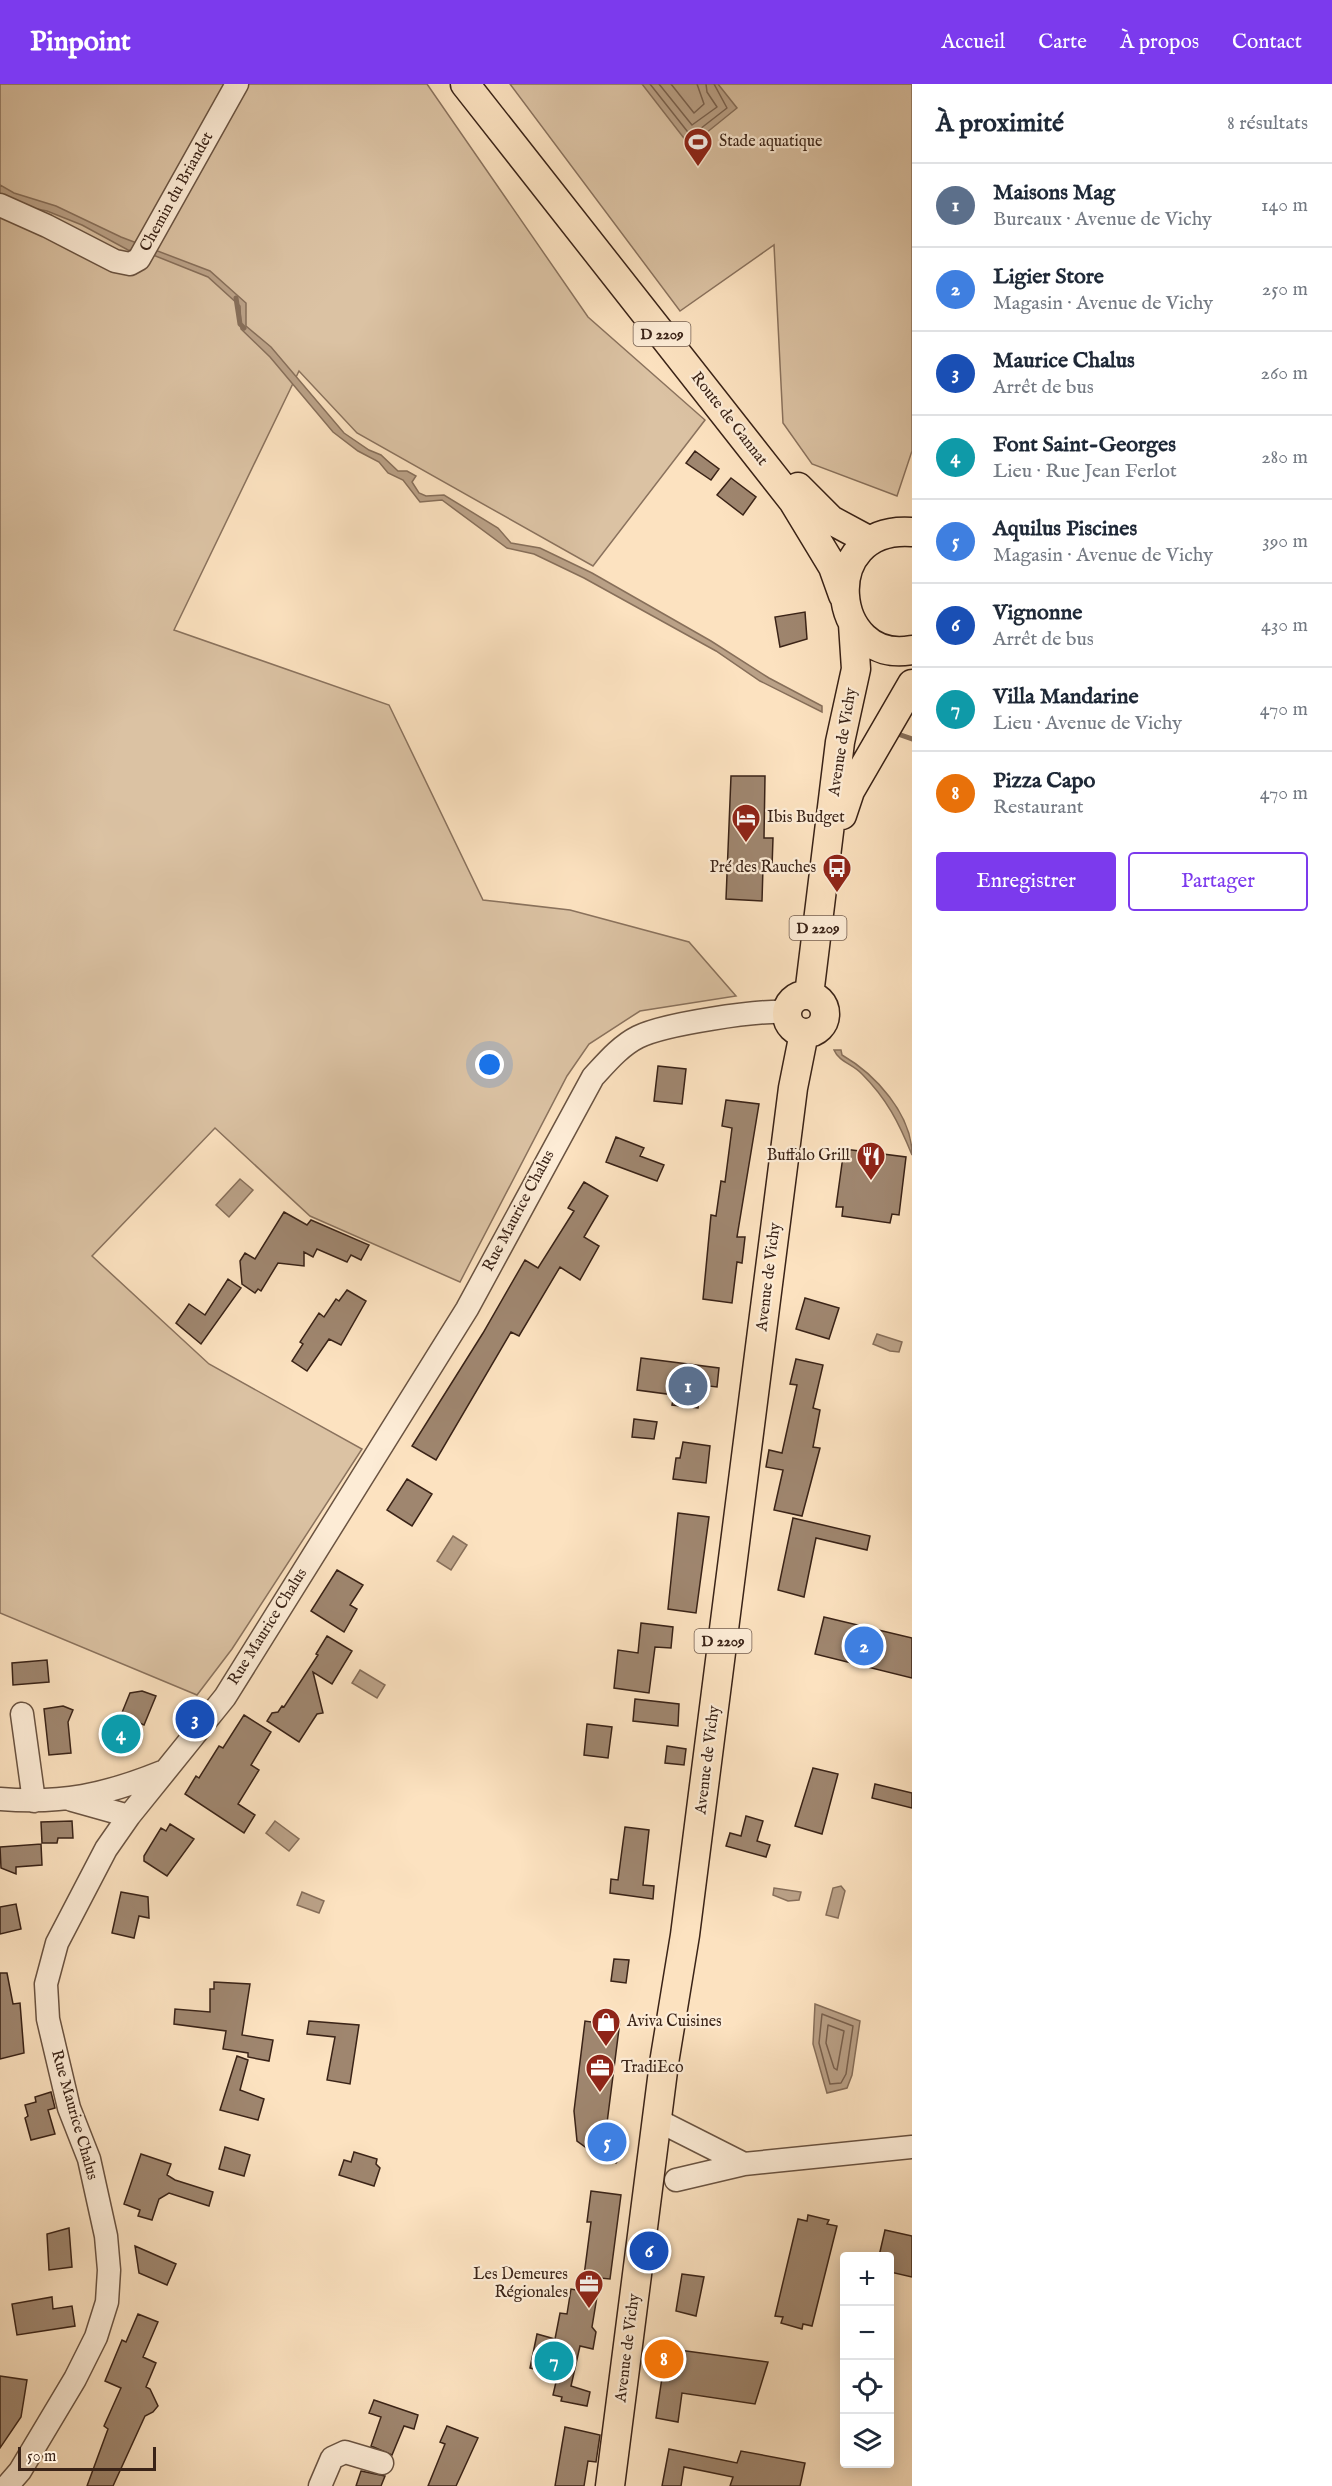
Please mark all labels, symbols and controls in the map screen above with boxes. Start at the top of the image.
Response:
text: Pinpoint [30,25,131,60]
text: Accueil [941,29,1005,56]
text: Carte [1038,29,1087,56]
text: À propos [1120,29,1199,56]
text: Contact [1232,29,1302,56]
text: À proximité [936,107,1064,140]
text: 8 résultats [1227,111,1308,136]
sports icon: Stade aquatique [682,126,714,168]
street label: Chemin du Briandet [136,128,218,255]
place label: Stade aquatique [719,132,822,152]
text: Maisons Mag [993,179,1115,207]
text: 1 [952,193,959,218]
text: 140 m [1261,193,1308,218]
text: Bureaux · Avenue de Vichy [993,207,1212,232]
text: Ligier Store [993,263,1104,291]
text: 2 [951,277,960,302]
text: 250 m [1262,277,1308,302]
text: Magasin · Avenue de Vichy [993,291,1213,316]
road number: D 2209 [634,322,690,346]
text: Maurice Chalus [993,347,1135,375]
text: 3 [952,361,959,386]
text: 260 m [1261,361,1308,386]
street label: Route de Gannat [686,368,772,470]
text: Arrêt de bus [993,375,1094,400]
text: Font Saint-Georges [993,431,1176,459]
text: 4 [951,445,960,470]
text: 280 m [1261,445,1308,470]
text: Lieu · Rue Jean Ferlot [993,459,1177,484]
text: Aquilus Piscines [993,515,1137,543]
text: 5 [952,529,959,554]
text: 390 m [1262,529,1308,554]
text: Magasin · Avenue de Vichy [993,543,1213,568]
text: Vignonne [993,599,1082,627]
text: 6 [951,613,960,638]
text: 430 m [1261,613,1308,638]
text: Arrêt de bus [993,627,1094,652]
text: Villa Mandarine [993,683,1139,711]
street label: Avenue de Vichy [824,686,861,799]
text: 7 [951,697,960,722]
text: 470 m [1260,697,1308,722]
text: Lieu · Avenue de Vichy [993,711,1182,736]
text: Pizza Capo [993,767,1095,795]
text: 8 [952,781,959,806]
text: 470 m [1260,781,1308,806]
text: Restaurant [993,795,1084,820]
hotel icon: Ibis Budget [730,802,762,844]
place label: Ibis Budget [767,808,845,828]
bus stop icon: Pré des Rauches [821,852,853,894]
button: Enregistrer [936,852,1116,911]
button: Partager [1128,852,1308,911]
place label: Pré des Rauches [709,858,816,878]
road number: D 2209 [790,916,846,940]
your location [475,1050,504,1079]
restaurant icon: Buffalo Grill [855,1140,887,1182]
place label: Buffalo Grill [767,1146,851,1166]
street label: Rue Maurice Chalus [479,1147,560,1275]
street label: Avenue de Vichy [752,1221,786,1334]
pin: 1 [668,1364,708,1408]
street label: Rue Maurice Chalus [224,1564,312,1689]
pin: 2 [844,1624,884,1668]
road number: D 2209 [694,1629,752,1653]
pin: 3 [176,1696,214,1742]
street label: Avenue de Vichy [691,1704,725,1817]
pin: 4 [102,1712,140,1756]
shop icon: Aviva Cuisines [590,2006,622,2048]
place label: Aviva Cuisines [626,2012,722,2032]
street label: Rue Maurice Chalus [46,2048,102,2183]
office icon: TradiEco [584,2052,616,2094]
place label: TradiEco [621,2058,684,2078]
pin: 5 [588,2120,626,2164]
pin: 6 [630,2228,668,2274]
map controls [840,2252,894,2468]
button: + [840,2252,894,2306]
place label: Les Demeures Régionales [473,2265,568,2303]
office icon: Les Demeures Régionales [573,2268,605,2310]
street label: Avenue de Vichy [611,2292,645,2405]
button: − [840,2306,894,2360]
pin: 8 [644,2336,684,2382]
pin: 7 [534,2338,574,2384]
button: locate [840,2360,894,2414]
button: layers [840,2414,894,2468]
scale bar [18,2444,156,2472]
text: 50 m [27,2447,56,2467]

